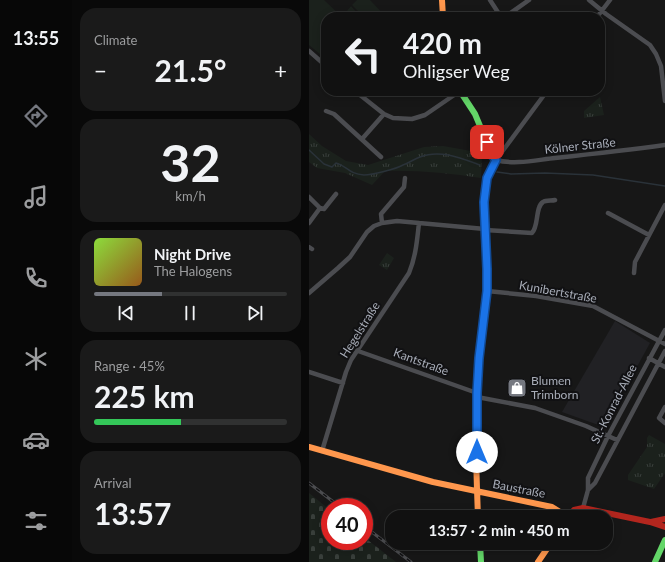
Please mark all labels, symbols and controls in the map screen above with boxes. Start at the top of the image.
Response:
text: 420 m [403,26,482,60]
text: 13:55 [13,27,59,49]
icon: left [337,28,389,80]
text: Climate [94,32,137,48]
text: 21.5° [155,52,226,88]
text: − [94,57,107,84]
text: + [274,57,287,84]
text: Ohligser Weg [403,60,510,82]
icon: directions [22,102,50,130]
pin [470,125,504,159]
text: 32 [160,131,221,193]
icon: arrive [476,131,498,153]
street label: Kölner Straße [544,134,616,157]
icon: music [22,183,50,211]
text: km/h [175,188,206,204]
text: Night Drive [154,245,231,263]
text: The Halogens [154,263,232,279]
icon: phone [22,264,50,292]
street label: Kunibertstraße [518,277,598,306]
street label: Hegelstraße [336,299,383,361]
icon: previous [115,302,137,324]
icon: pause [179,302,201,324]
icon: next [244,302,266,324]
icon: climate [22,345,50,373]
street label: Kantstraße [391,345,451,378]
text: Range · 45% [94,358,165,374]
street label: St.-Konrad-Allee [587,362,640,446]
place label: Blumen Trimborn [531,373,578,402]
shop icon: Blumen Trimborn [506,377,528,399]
text: 225 km [94,378,195,414]
icon: car [22,426,50,454]
position arrow [456,431,498,473]
text: Arrival [94,475,131,491]
street label: Baustraße [491,476,547,501]
text: 13:57 [94,495,171,531]
speed limit sign: 40 [321,498,373,550]
icon: filters [22,507,50,535]
text: 13:57 · 2 min · 450 m [429,521,569,539]

